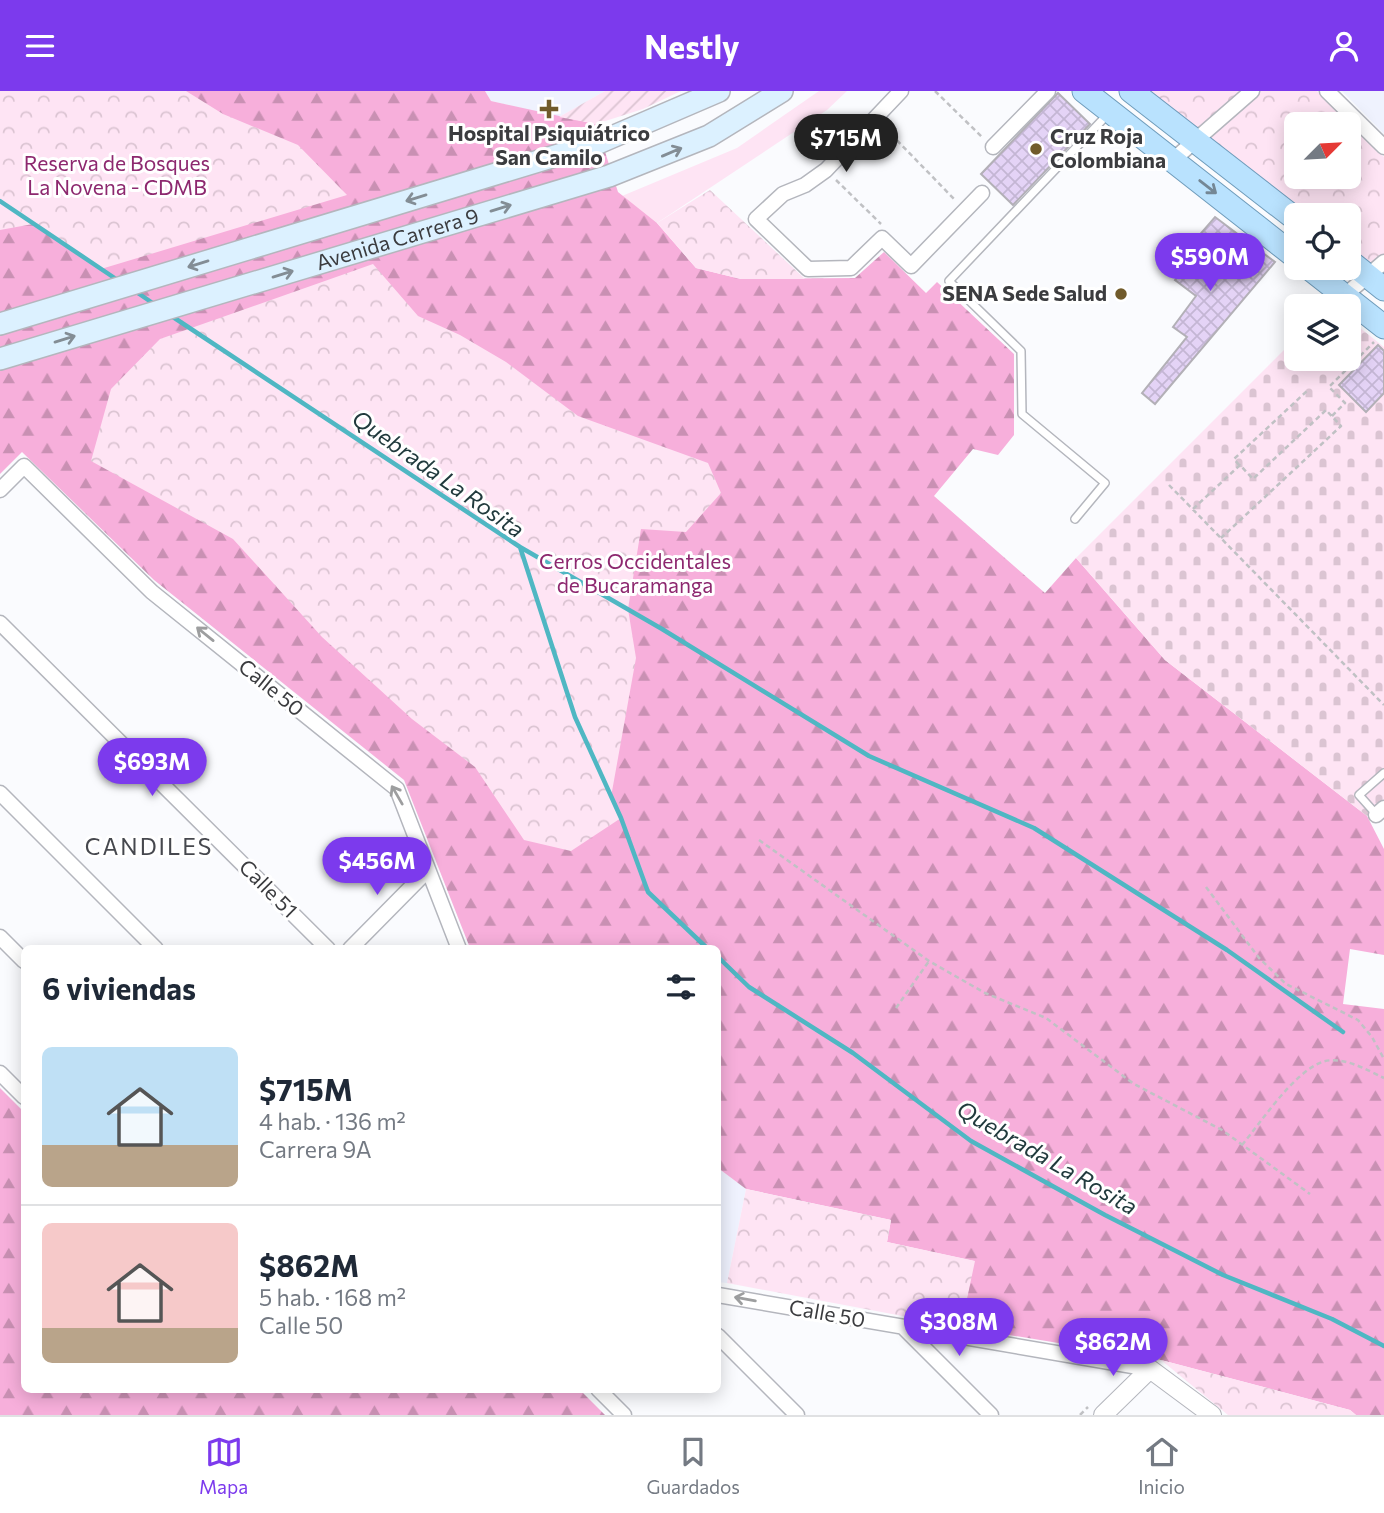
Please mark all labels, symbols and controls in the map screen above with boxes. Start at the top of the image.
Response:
text: Nestly [644,26,740,66]
icon: menu [21,27,59,65]
icon: person [1325,27,1363,65]
marker: Hospital Psiquiátrico San Camilo [539,99,559,119]
north arrow [1284,112,1362,189]
map controls [1284,112,1361,371]
pin: $715M [797,115,895,174]
place label: Hospital Psiquiátrico San Camilo [448,120,650,169]
text: $715M [810,123,882,151]
place label: Cruz Roja Colombiana [1050,123,1166,172]
marker: Cruz Roja Colombiana [1028,141,1044,157]
one-way arrow [661,145,683,158]
park label: Reserva de Bosques La Novena - CDMB [24,150,210,199]
one-way arrow [1198,179,1216,195]
one-way arrow [405,193,427,206]
one-way arrow [490,201,512,214]
street label: Avenida Carrera 9 [313,202,481,274]
button: locate [1284,203,1361,280]
pin: $590M [1161,233,1259,293]
text: $590M [1171,242,1249,270]
one-way arrow [187,259,209,272]
one-way arrow [272,266,294,279]
place label: SENA Sede Salud [942,280,1107,305]
marker: SENA Sede Salud [1113,286,1129,302]
button: layers [1284,294,1361,371]
one-way arrow [54,332,76,345]
water label: Quebrada La Rosita [347,403,530,543]
park label: Cerros Occidentales de Bucaramanga [539,548,731,597]
one-way arrow [196,626,214,642]
street label: Calle 50 [234,653,310,721]
pin: $693M [103,739,201,798]
text: $693M [114,747,190,775]
one-way arrow [390,785,404,805]
district label: CANDILES [85,832,213,860]
pin: $456M [328,837,426,897]
text: $456M [338,846,416,874]
street label: Calle 51 [235,854,303,922]
icon: filters [662,968,700,1006]
text: 6 viviendas [42,969,196,1006]
text: $715M [259,1070,353,1107]
icon: home [98,1075,182,1159]
water label: Quebrada La Rosita [952,1094,1143,1220]
text: 4 hab. · 136 m² [259,1107,406,1135]
text: Carrera 9A [259,1135,372,1163]
text: $862M [259,1246,359,1283]
icon: home [98,1251,182,1335]
text: 5 hab. · 168 m² [259,1283,406,1311]
one-way arrow [734,1292,757,1306]
street label: Calle 50 [787,1294,867,1332]
pin: $308M [910,1299,1008,1358]
text: $308M [920,1307,998,1335]
text: Calle 50 [259,1311,343,1339]
pin: $862M [1064,1319,1162,1378]
text: $862M [1075,1327,1151,1355]
tab: Mapa [199,1433,248,1498]
tab: Guardados [646,1433,740,1498]
tab: Inicio [1138,1433,1185,1498]

